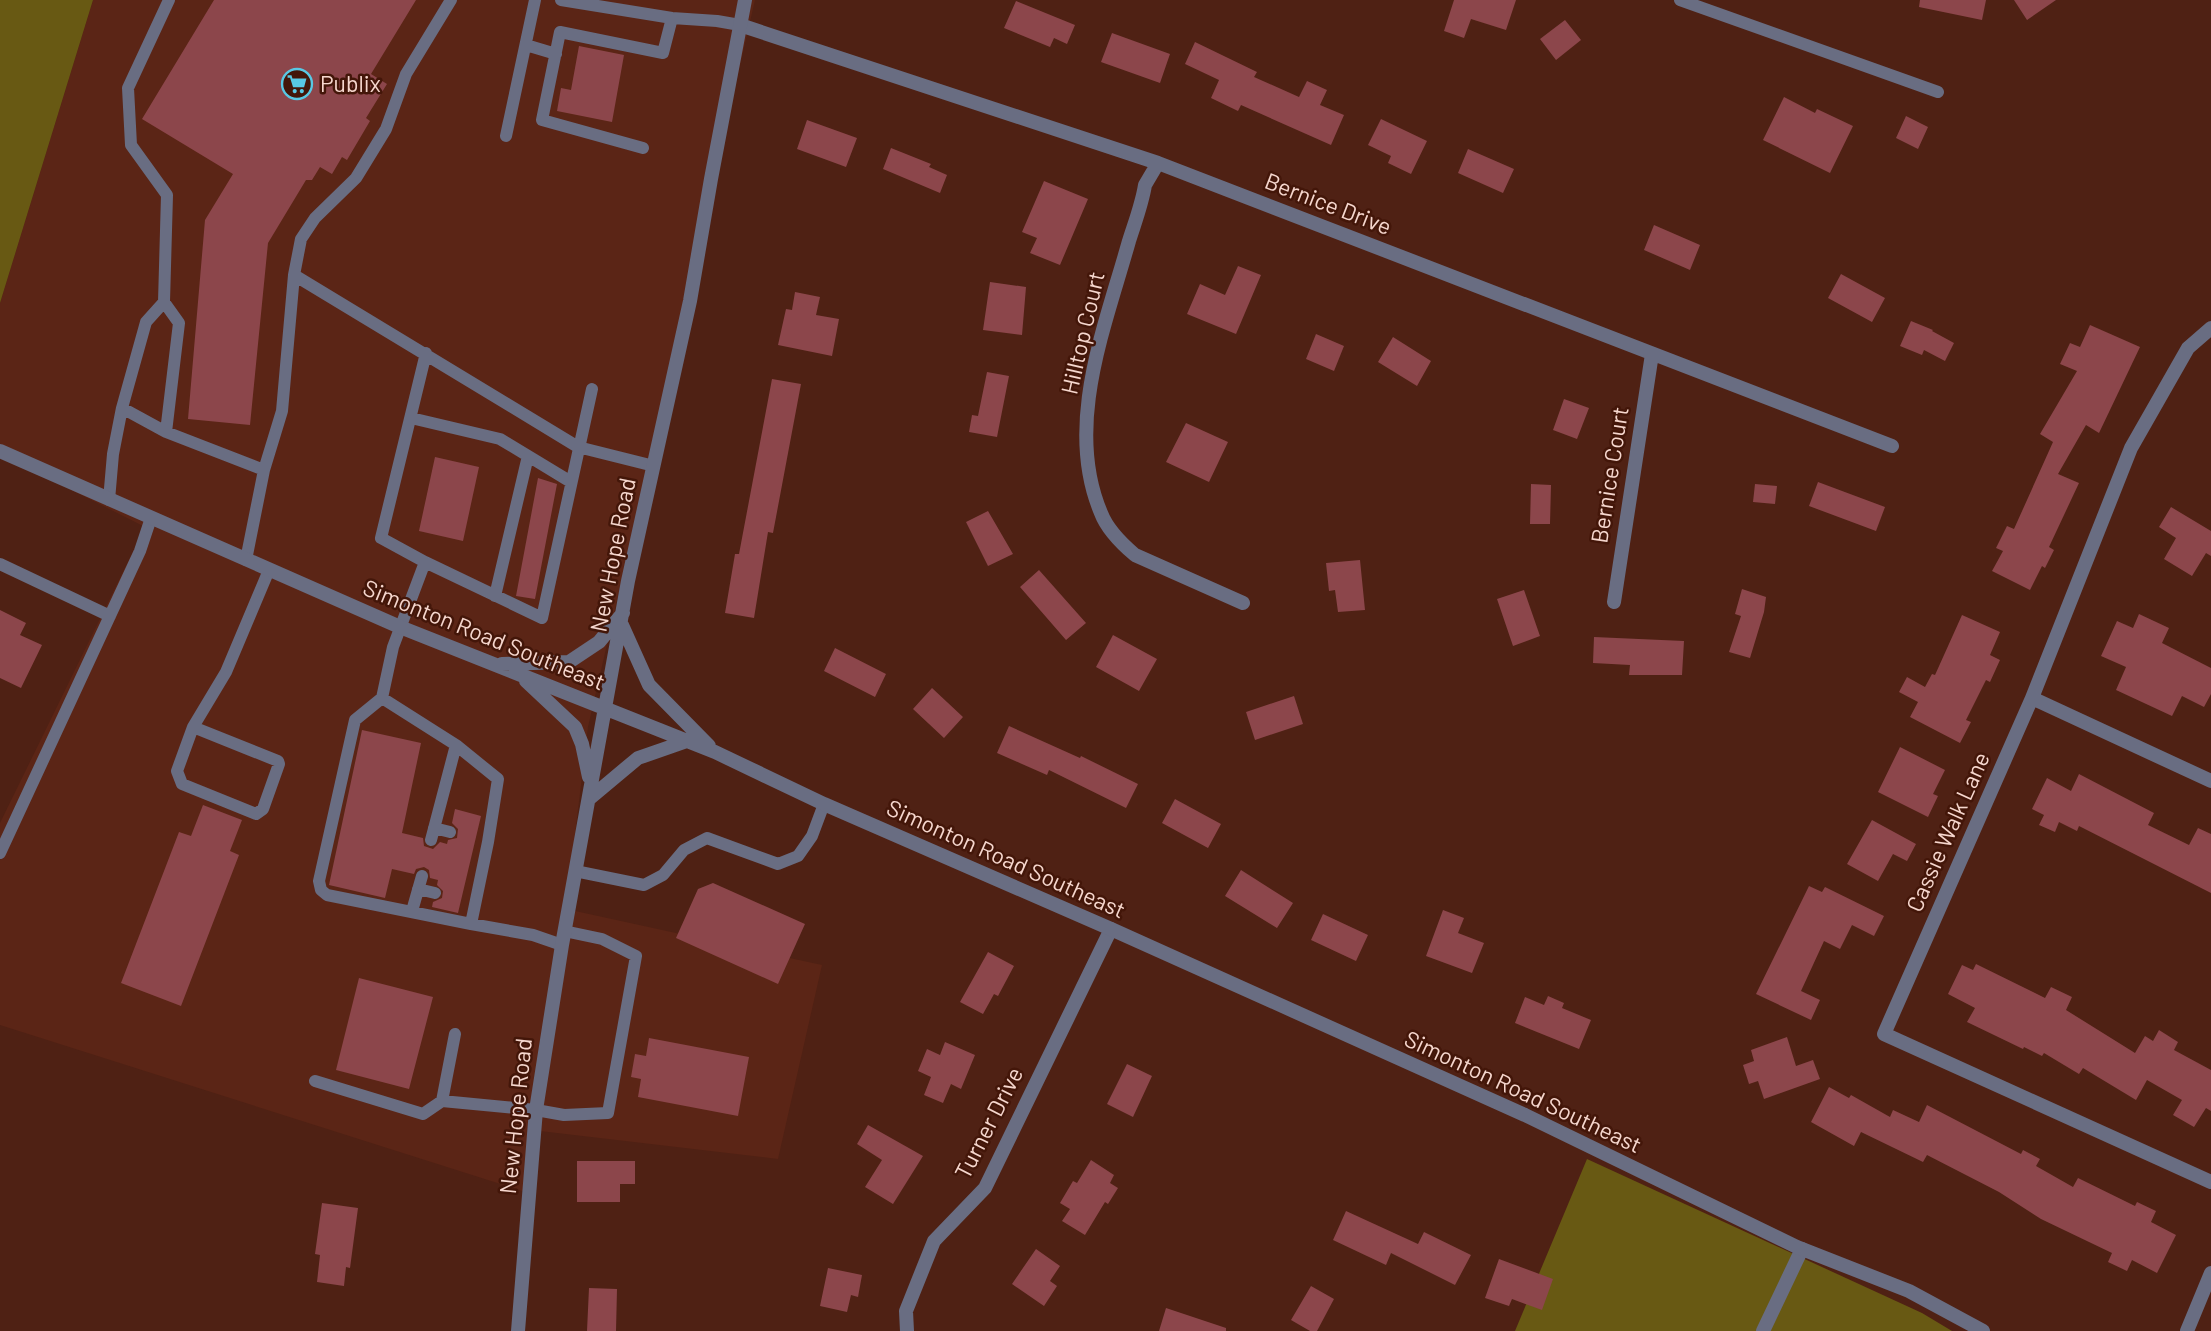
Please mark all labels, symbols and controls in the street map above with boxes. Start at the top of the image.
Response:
supermarket icon: Publix [280,67,314,101]
place label: Publix [320,69,381,97]
street label: Bernice Drive [1261,166,1396,240]
street label: Hilltop Court [1054,269,1110,397]
street label: Bernice Court [1584,405,1634,545]
street label: New Hope Road [583,475,641,634]
street label: Simonton Road Southeast [359,573,609,695]
street label: Cassie Walk Lane [1899,747,1995,916]
street label: Simonton Road Southeast [883,793,1130,923]
street label: Simonton Road Southeast [1400,1024,1646,1158]
street label: New Hope Road [493,1037,537,1195]
street label: Turner Drive [948,1062,1028,1183]

